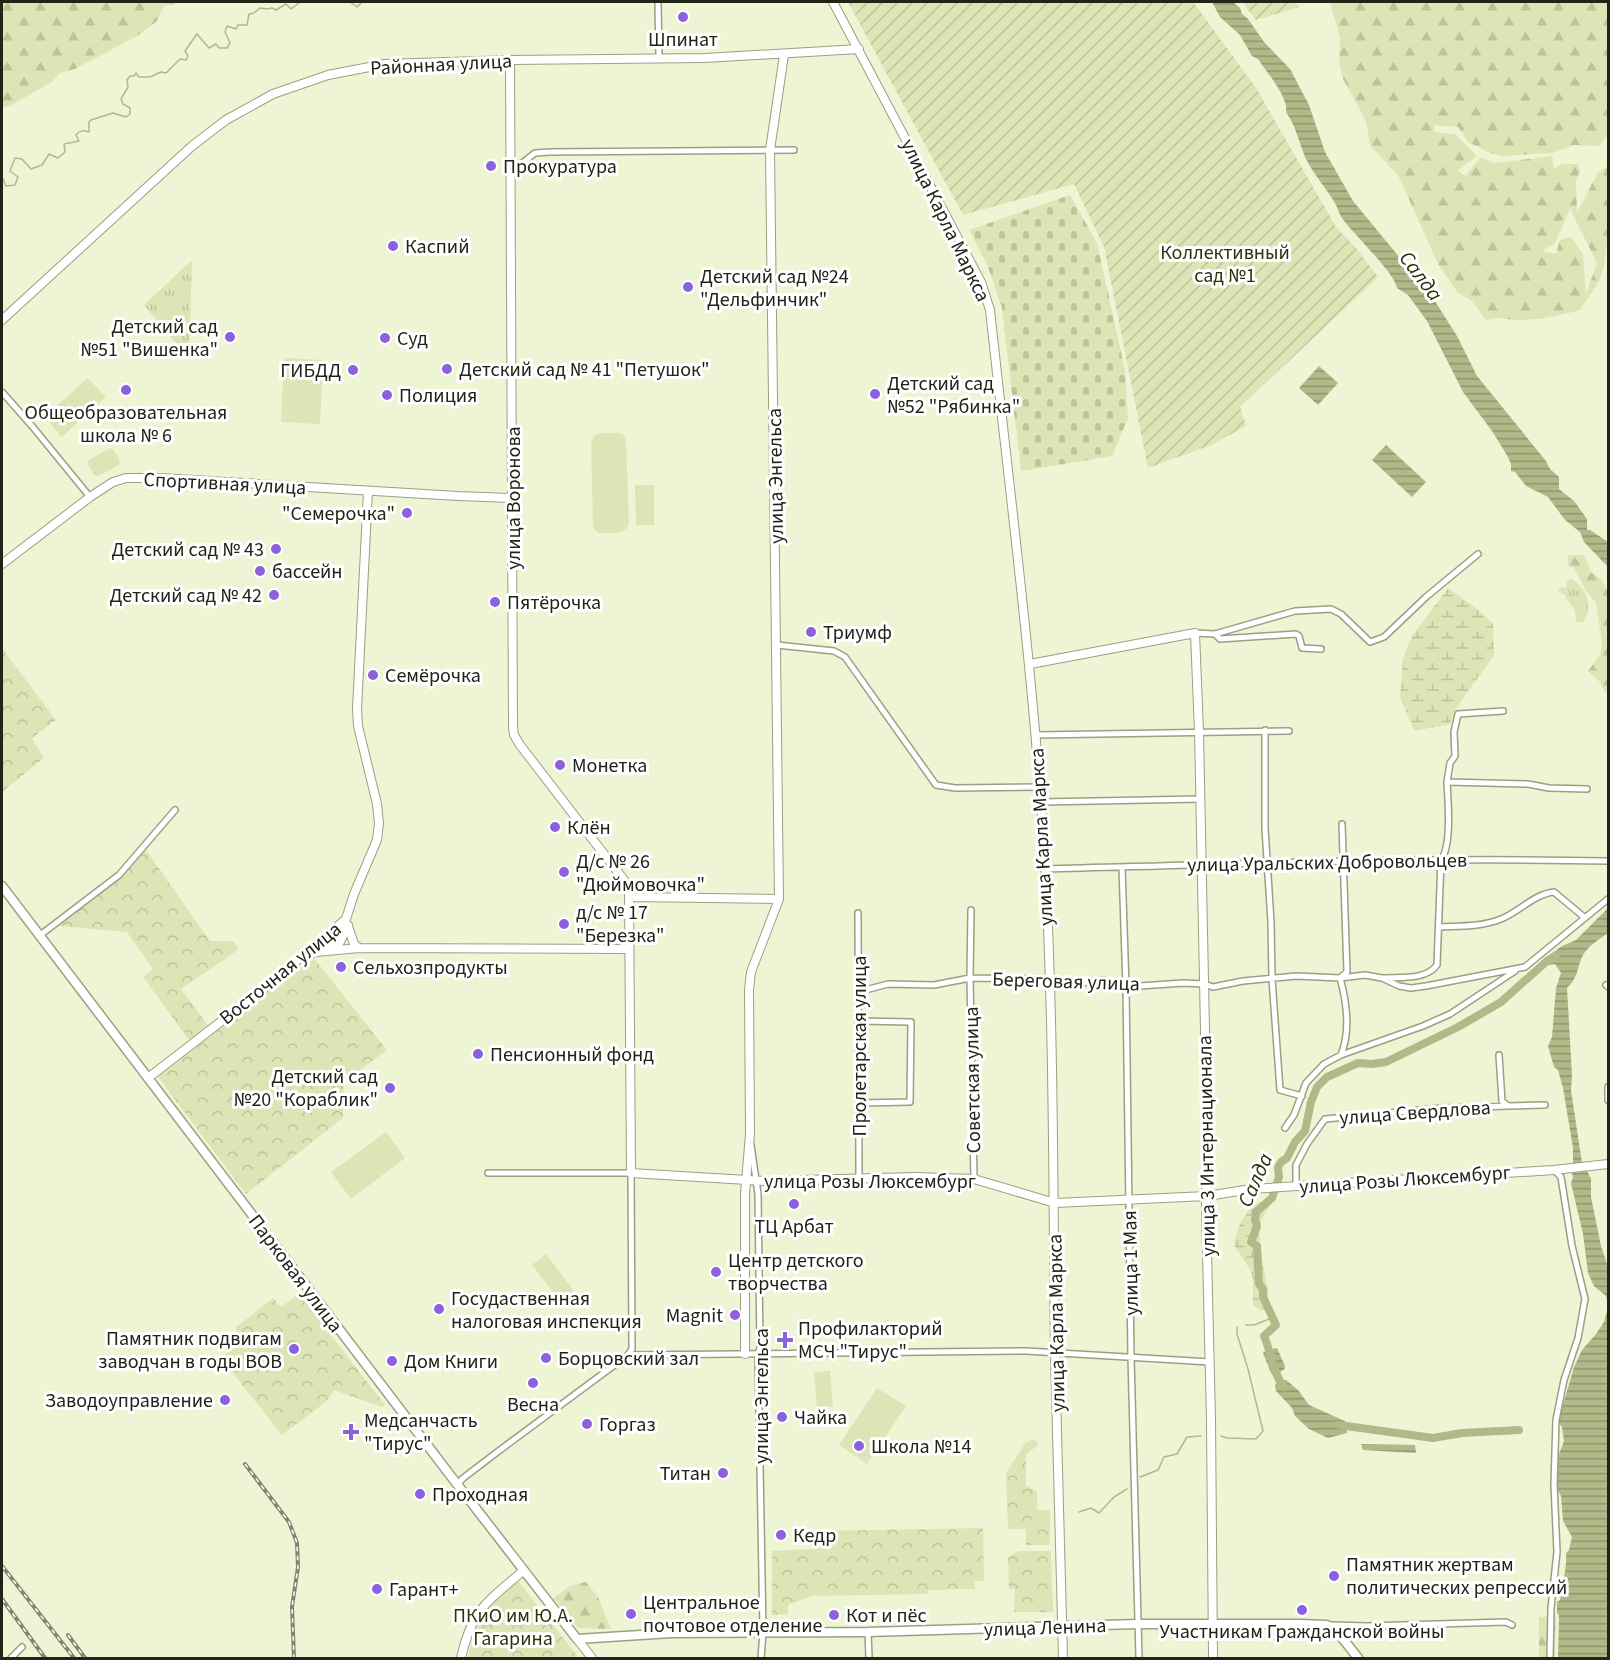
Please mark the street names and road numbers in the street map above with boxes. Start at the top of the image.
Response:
street label: Районная улица [369,47,513,83]
street label: улица Карла Маркса [893,134,997,307]
street label: улица Энгельса [761,408,791,544]
street label: улица Воронова [500,426,528,570]
street label: Спортивная улица [143,466,307,502]
street label: улица Карла Маркса [1023,747,1061,927]
street label: улица Уральских Добровольцев [1187,847,1467,879]
street label: Восточная улица [214,916,348,1032]
street label: Пролетарская улица [846,956,874,1136]
street label: Береговая улица [992,965,1140,999]
street label: Советская улица [958,1006,988,1154]
street label: улица 3 Интернационала [1191,1035,1223,1257]
street label: улица Свердлова [1338,1094,1492,1132]
street label: улица Розы Люксембург [1298,1159,1512,1201]
street label: улица Розы Люксембург [764,1168,976,1196]
street label: Парковая улица [241,1209,349,1339]
street label: улица 1 Мая [1116,1210,1146,1316]
street label: улица Карла Маркса [1041,1234,1073,1412]
street label: улица Энгельса [748,1328,776,1464]
street label: улица Ленина [983,1612,1107,1644]

